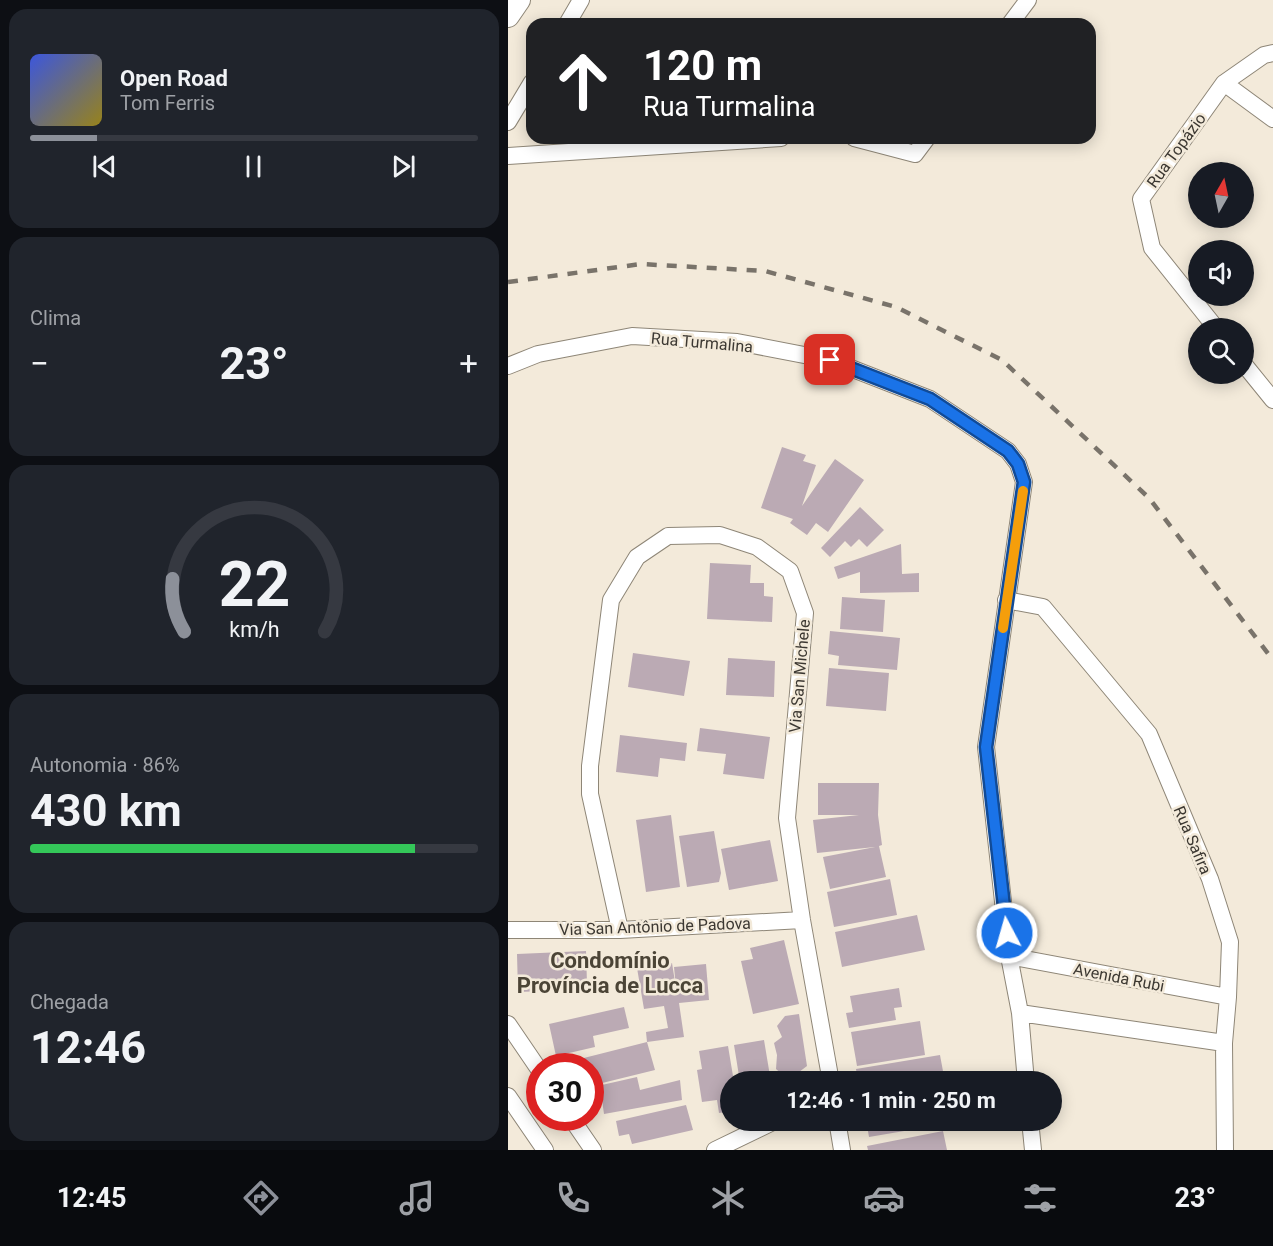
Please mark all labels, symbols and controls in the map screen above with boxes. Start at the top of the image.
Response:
text: 120 m [643,41,762,90]
icon: ahead [544,42,622,120]
text: Open Road [120,66,228,91]
text: Tom Ferris [120,91,215,115]
text: Rua Turmalina [643,91,815,123]
street label: Rua Topázio [1143,109,1210,191]
icon: previous [88,150,121,183]
icon: pause [237,150,270,183]
icon: next [387,150,420,183]
north arrow [1188,162,1254,228]
map controls [1188,162,1254,384]
button: sound [1188,240,1254,306]
text: Clima [30,306,81,330]
button: search [1188,318,1254,384]
street label: Rua Turmalina [650,329,754,356]
pin [804,334,855,385]
text: 23° [219,337,289,390]
icon: arrive [813,343,846,376]
text: − [30,344,49,383]
text: + [459,344,478,383]
text: 22 [218,548,290,621]
text: km/h [229,617,279,642]
street label: Via San Michele [785,619,814,733]
text: Autonomia · 86% [30,753,180,777]
text: 430 km [30,784,182,837]
street label: Rua Safira [1170,803,1215,877]
position arrow [975,901,1039,965]
street label: Via San Antônio de Padova [559,914,751,939]
district label: Condomínio Província de Lucca [517,948,704,998]
street label: Avenida Rubi [1072,959,1166,996]
text: Chegada [30,990,109,1014]
text: 12:46 [30,1021,146,1074]
speed limit sign: 30 [526,1053,604,1131]
text: 12:46 · 1 min · 250 m [786,1088,996,1113]
icon: directions [240,1177,282,1219]
icon: music [396,1177,438,1219]
icon: phone [552,1177,594,1219]
icon: climate [707,1177,749,1219]
icon: car [863,1177,905,1219]
icon: filters [1019,1177,1061,1219]
text: 12:45 [57,1182,126,1214]
text: 23° [1175,1182,1216,1214]

